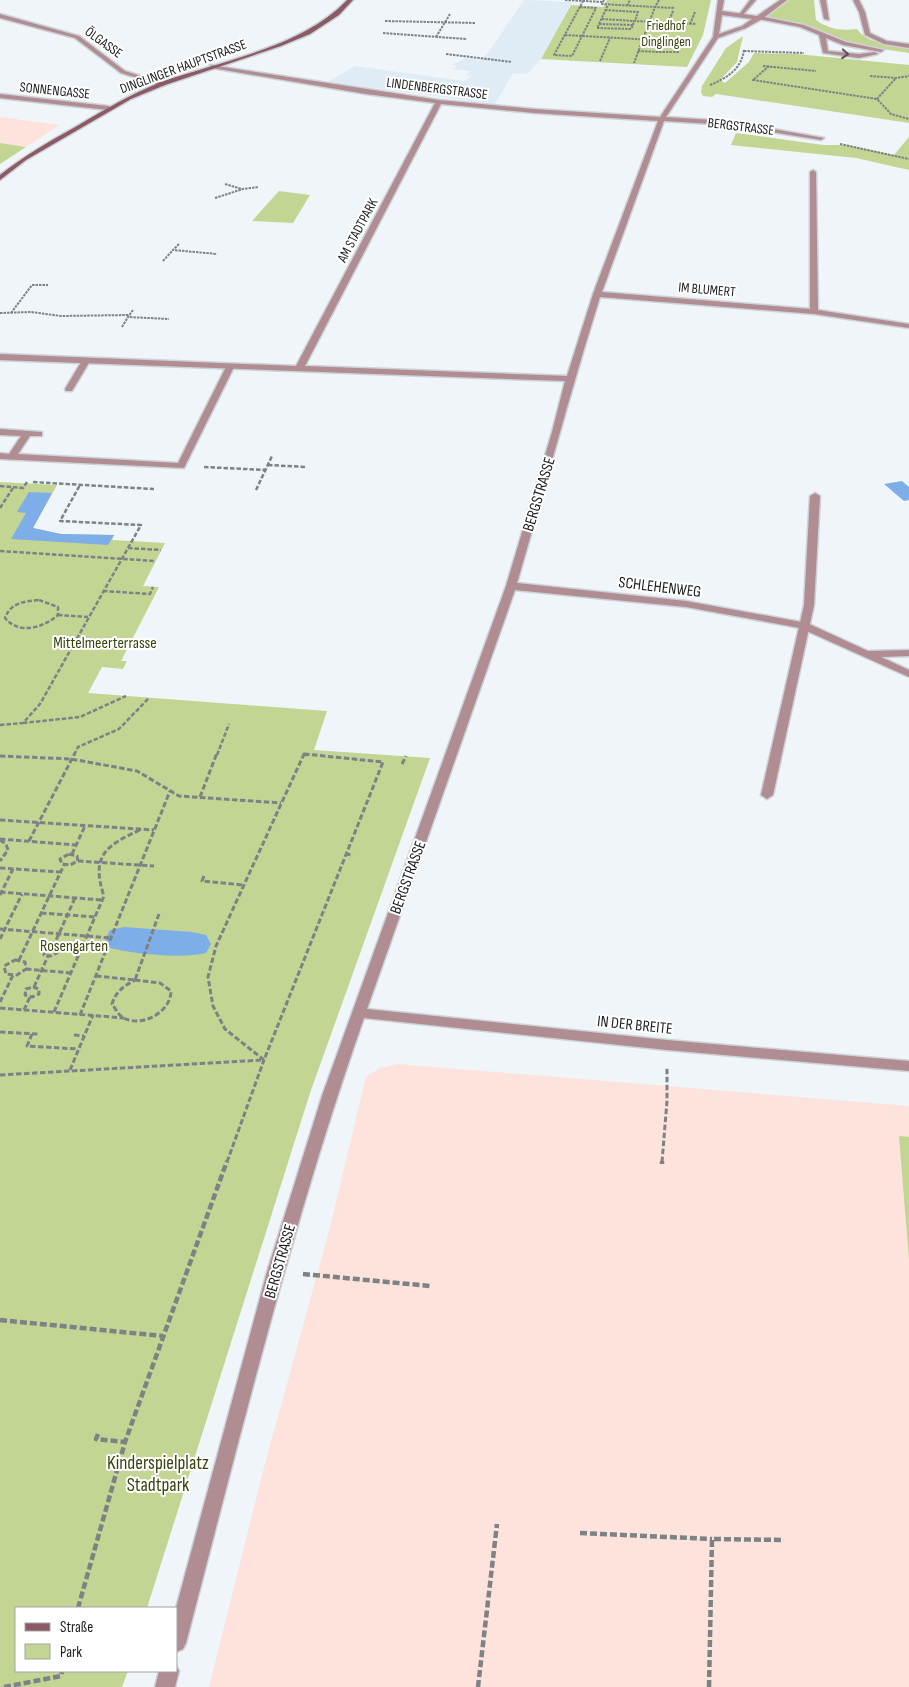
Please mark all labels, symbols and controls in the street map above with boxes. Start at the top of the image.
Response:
park label: Friedhof Dinglingen [641,17,691,50]
street label: ÖLGASSE [82,23,126,62]
street label: DINGLINGER HAUPTSTRASSE [118,36,249,97]
one-way arrow [841,49,849,60]
street label: LINDENBERGSTRASSE [385,74,489,103]
street label: SONNENGASSE [19,78,91,103]
street label: BERGSTRASSE [707,114,775,139]
street label: AM STADTPARK [333,195,382,266]
street label: IM BLUMERT [678,279,737,301]
street label: BERGSTRASSE [519,455,560,534]
street label: SCHLEHENWEG [618,573,702,602]
park label: Mittelmeerterrasse [53,634,157,653]
street label: BERGSTRASSE [386,838,430,917]
park label: Rosengarten [40,937,108,956]
street label: IN DER BREITE [596,1012,674,1039]
street label: BERGSTRASSE [261,1222,300,1301]
park label: Kinderspielplatz Stadtpark [107,1452,209,1497]
legend [15,1607,178,1672]
text: Straße [60,1618,93,1637]
text: Park [60,1643,82,1662]

